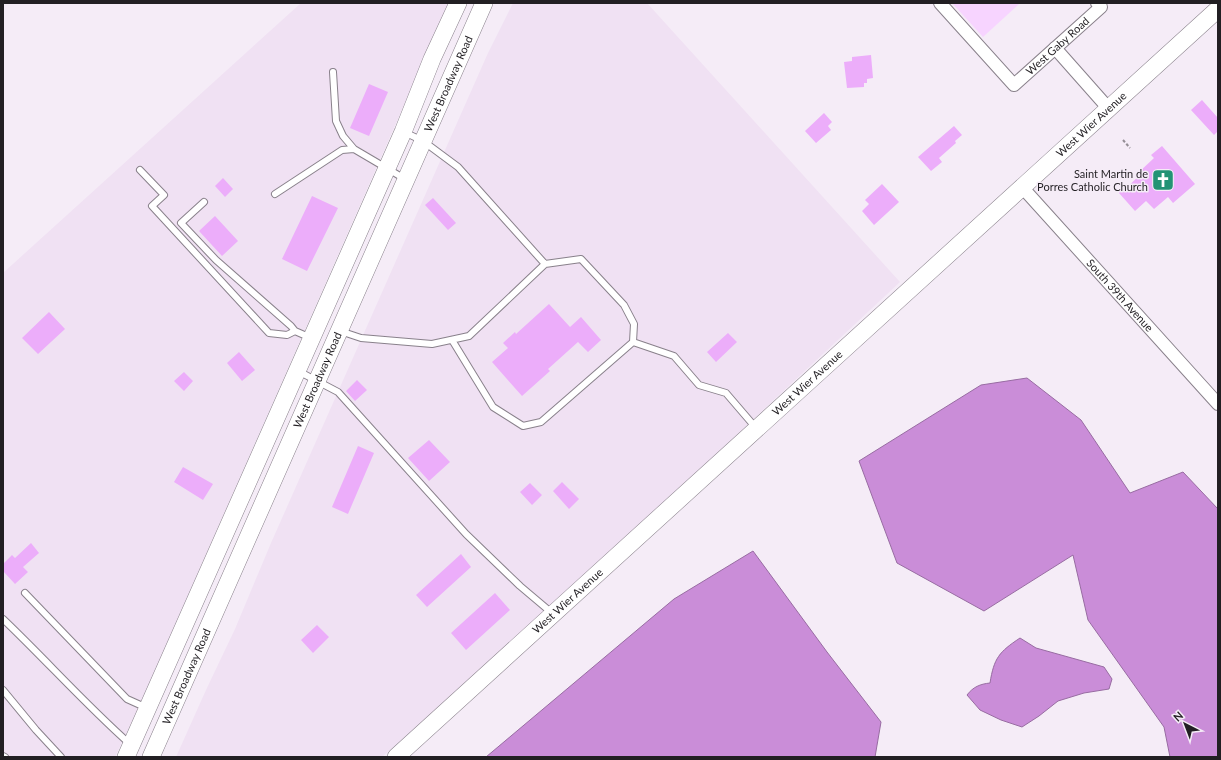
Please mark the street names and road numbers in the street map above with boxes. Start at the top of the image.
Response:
street label: West Gaby Road [1023,14,1092,77]
street label: West Broadway Road [421,34,475,133]
street label: West Wier Avenue [1053,89,1129,159]
street label: South 39th Avenue [1084,256,1156,334]
street label: West Broadway Road [290,330,344,430]
street label: West Wier Avenue [769,347,845,418]
street label: West Wier Avenue [529,565,605,636]
street label: West Broadway Road [159,626,213,726]

